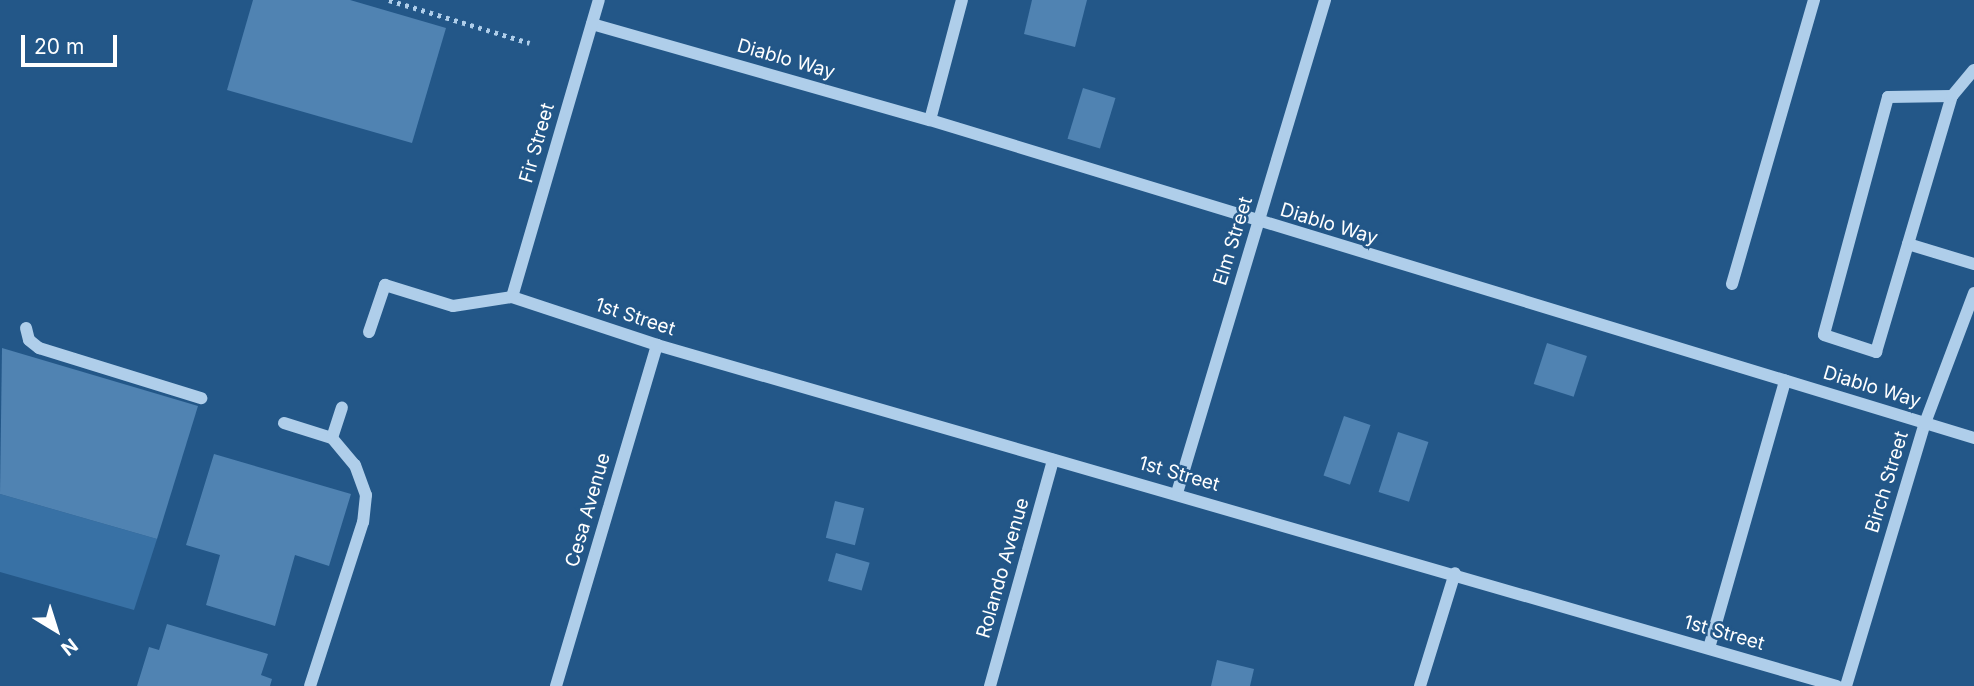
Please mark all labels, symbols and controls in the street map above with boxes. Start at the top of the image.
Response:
scale bar [24,21,121,65]
text: 20 m [34,34,84,59]
street label: Diablo Way [734,34,838,84]
street label: Fir Street [515,100,559,186]
street label: Elm Street [1209,194,1257,288]
street label: Diablo Way [1277,198,1381,250]
street label: 1st Street [592,293,678,341]
street label: Diablo Way [1820,361,1924,413]
street label: Birch Street [1861,429,1913,535]
street label: Cesa Avenue [561,450,615,570]
street label: 1st Street [1136,452,1222,496]
street label: Rolando Avenue [972,495,1034,641]
north arrow [21,595,91,665]
street label: 1st Street [1681,611,1767,655]
text: N [56,633,82,660]

